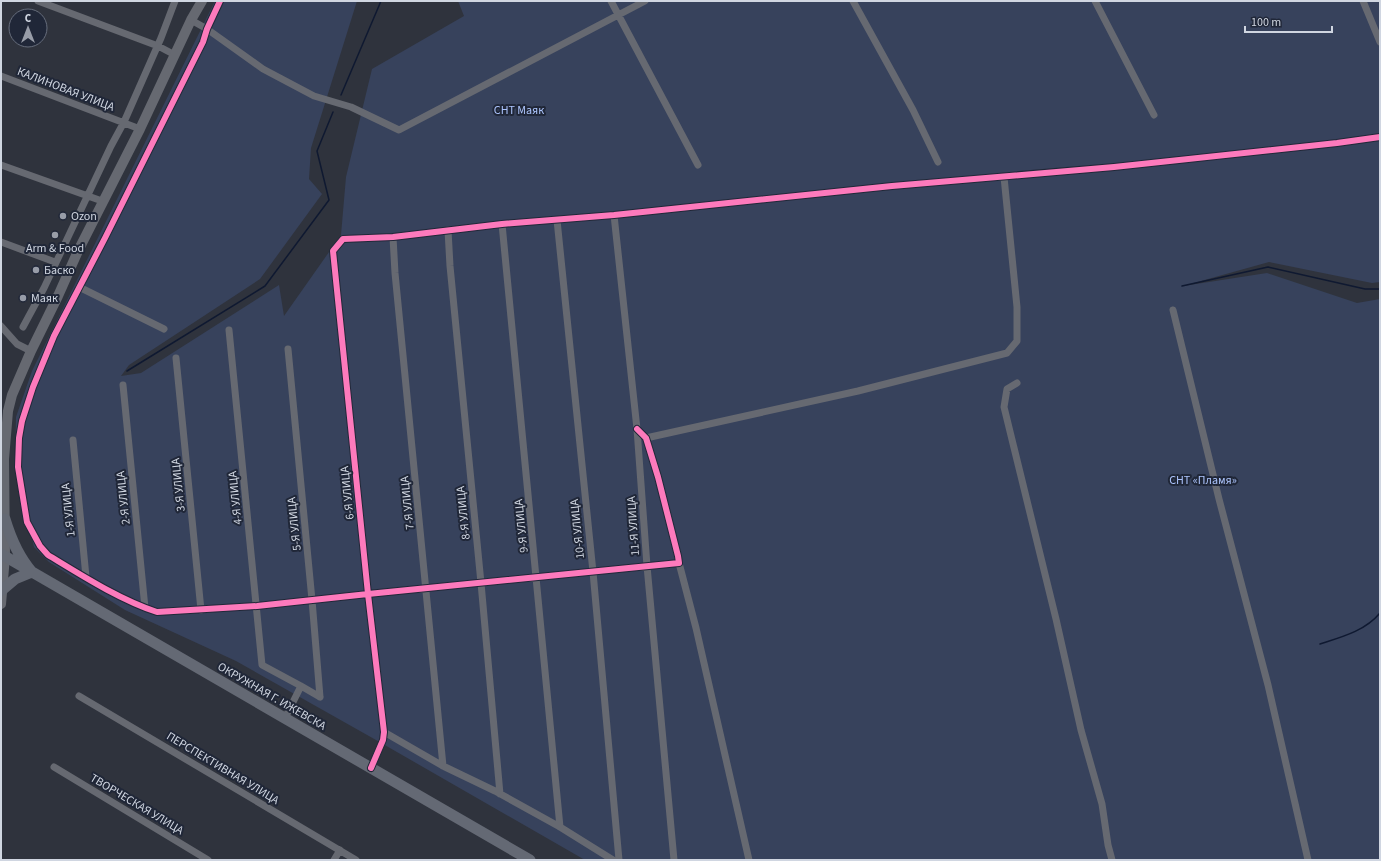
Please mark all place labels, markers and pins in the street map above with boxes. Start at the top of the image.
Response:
place label: Ozon [71,208,97,225]
marker: Ozon [58,211,68,221]
marker: Arm & Food [50,230,60,240]
place label: Arm & Food [26,240,84,257]
place label: Баско [44,262,75,279]
marker: Баско [31,265,41,275]
place label: Маяк [31,290,58,307]
marker: Маяк [18,293,28,303]

